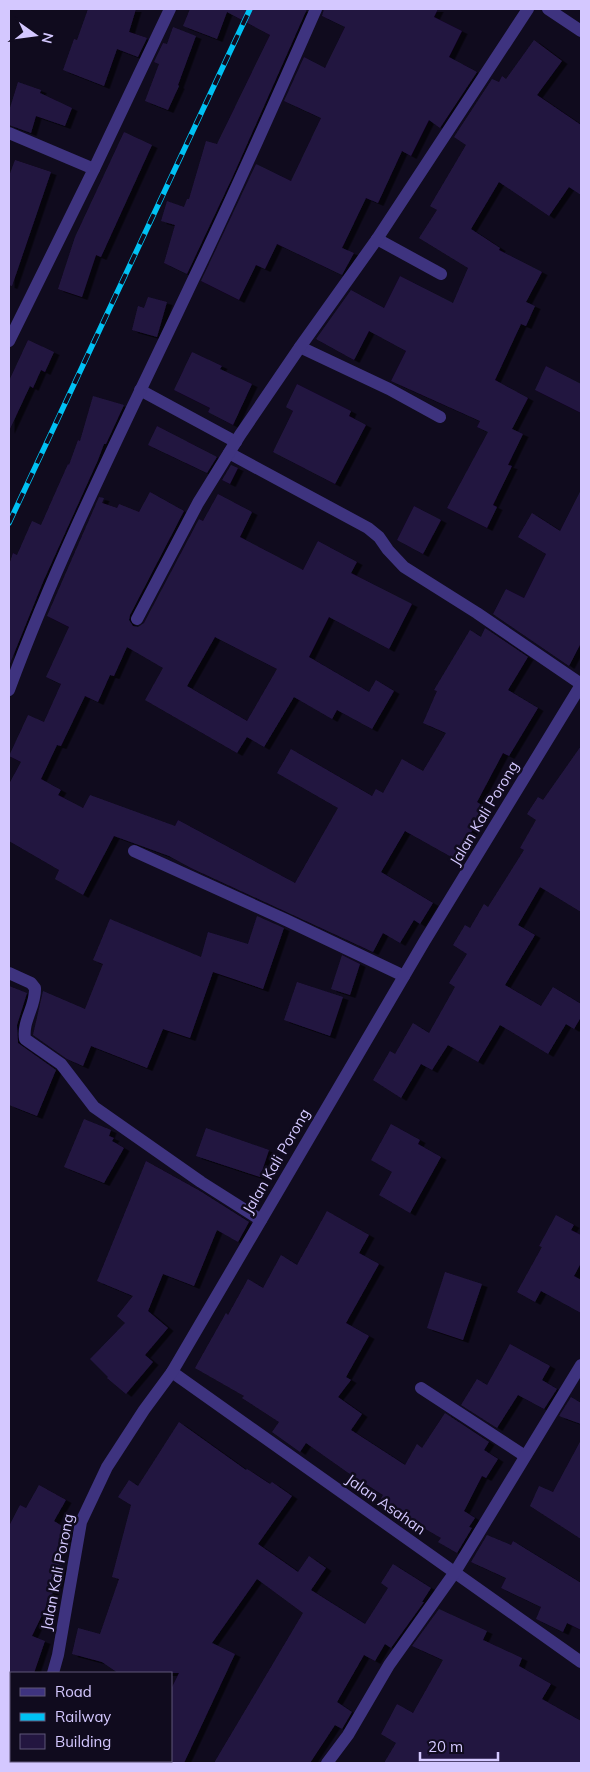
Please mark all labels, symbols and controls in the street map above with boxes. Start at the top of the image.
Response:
north arrow [10,10,60,60]
text: N [38,31,58,45]
street label: Jalan Kali Porong [445,757,523,869]
street label: Jalan Kali Porong [238,1105,314,1217]
street label: Jalan Asahan [342,1469,430,1539]
street label: Jalan Kali Porong [36,1512,78,1632]
legend [10,1672,172,1762]
text: Road [55,1682,92,1701]
text: Railway [55,1707,111,1726]
scale bar [420,1730,498,1762]
text: Building [55,1732,111,1751]
text: 20 m [428,1737,463,1756]

